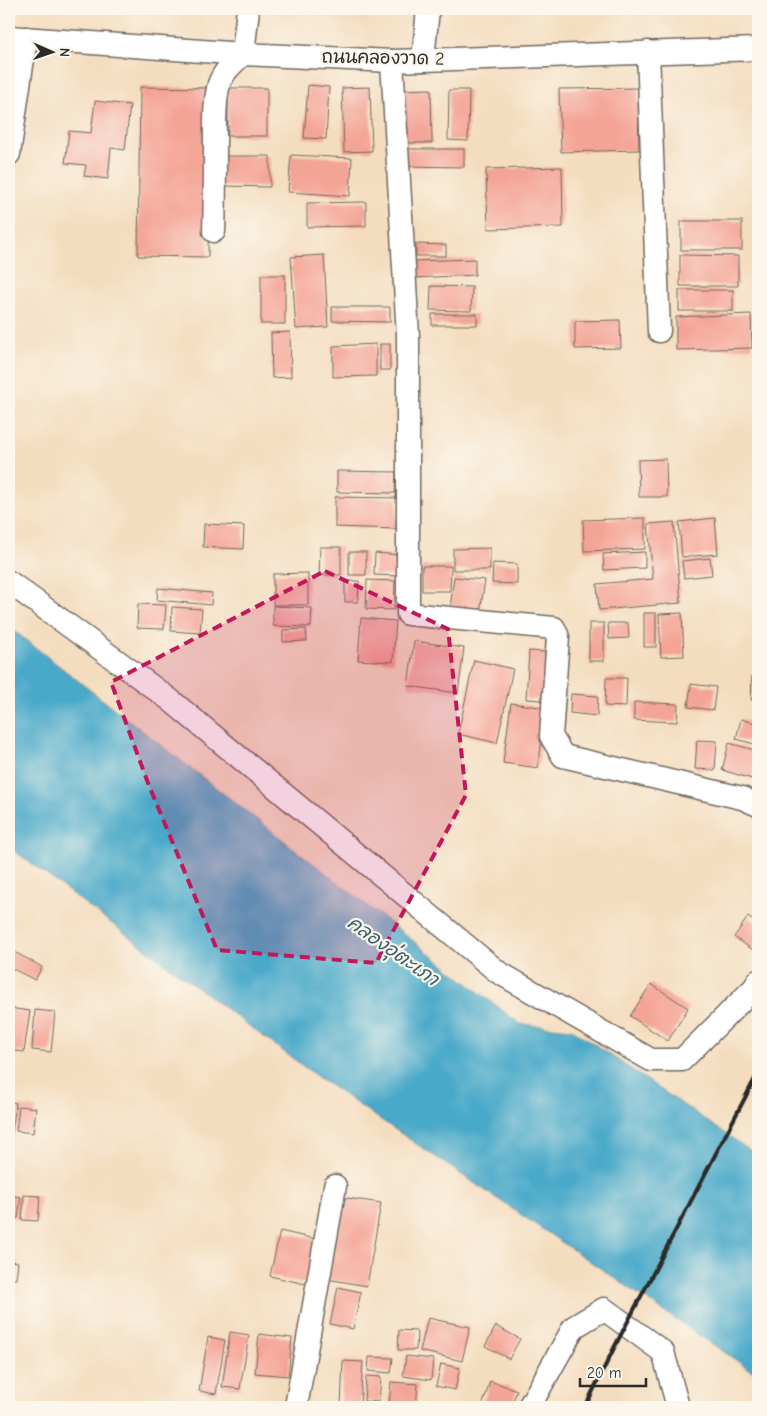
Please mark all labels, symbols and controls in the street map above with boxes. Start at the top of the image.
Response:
north arrow [28,28,78,78]
street label: ถนนคลองวาด 2 [321,46,445,70]
text: N [56,48,73,57]
water label: คลองอุ่ตะเภา [342,911,445,994]
scale bar [580,1356,646,1388]
text: 20 m [587,1364,621,1382]

